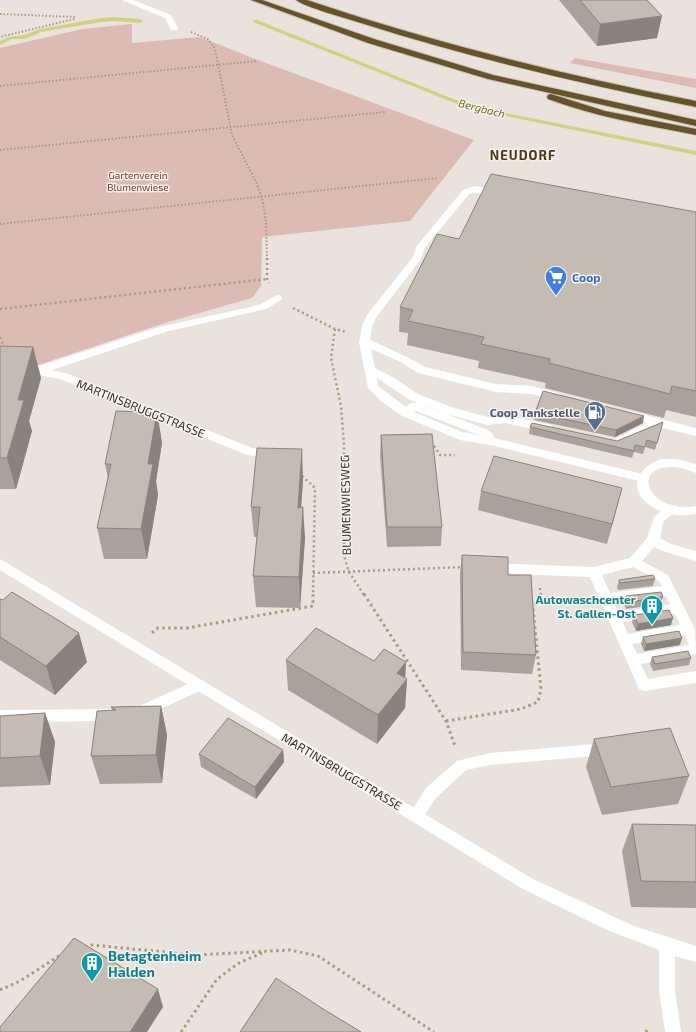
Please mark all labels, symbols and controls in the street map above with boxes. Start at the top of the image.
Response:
water label: Bergbach [457,96,507,120]
district label: NEUDORF [490,147,556,163]
park label: Gartenverein Blumenwiese [107,169,169,193]
supermarket icon: Coop [543,264,569,297]
place label: Coop [572,270,600,284]
street label: MARTINSBRUGGSTRASSE [75,376,208,440]
fuel station icon: Coop Tankstelle [582,399,608,432]
place label: Coop Tankstelle [490,405,580,419]
street label: BLUMENWIESWEG [337,455,353,555]
place label: Autowaschcenter St. Gallen-Ost [536,592,636,620]
building icon: Autowaschcenter St. Gallen-Ost [639,593,665,626]
street label: MARTINSBRUGGSTRASSE [280,730,405,812]
place label: Betagtenheim Halden [108,947,201,980]
building icon: Betagtenheim Halden [79,950,105,983]

